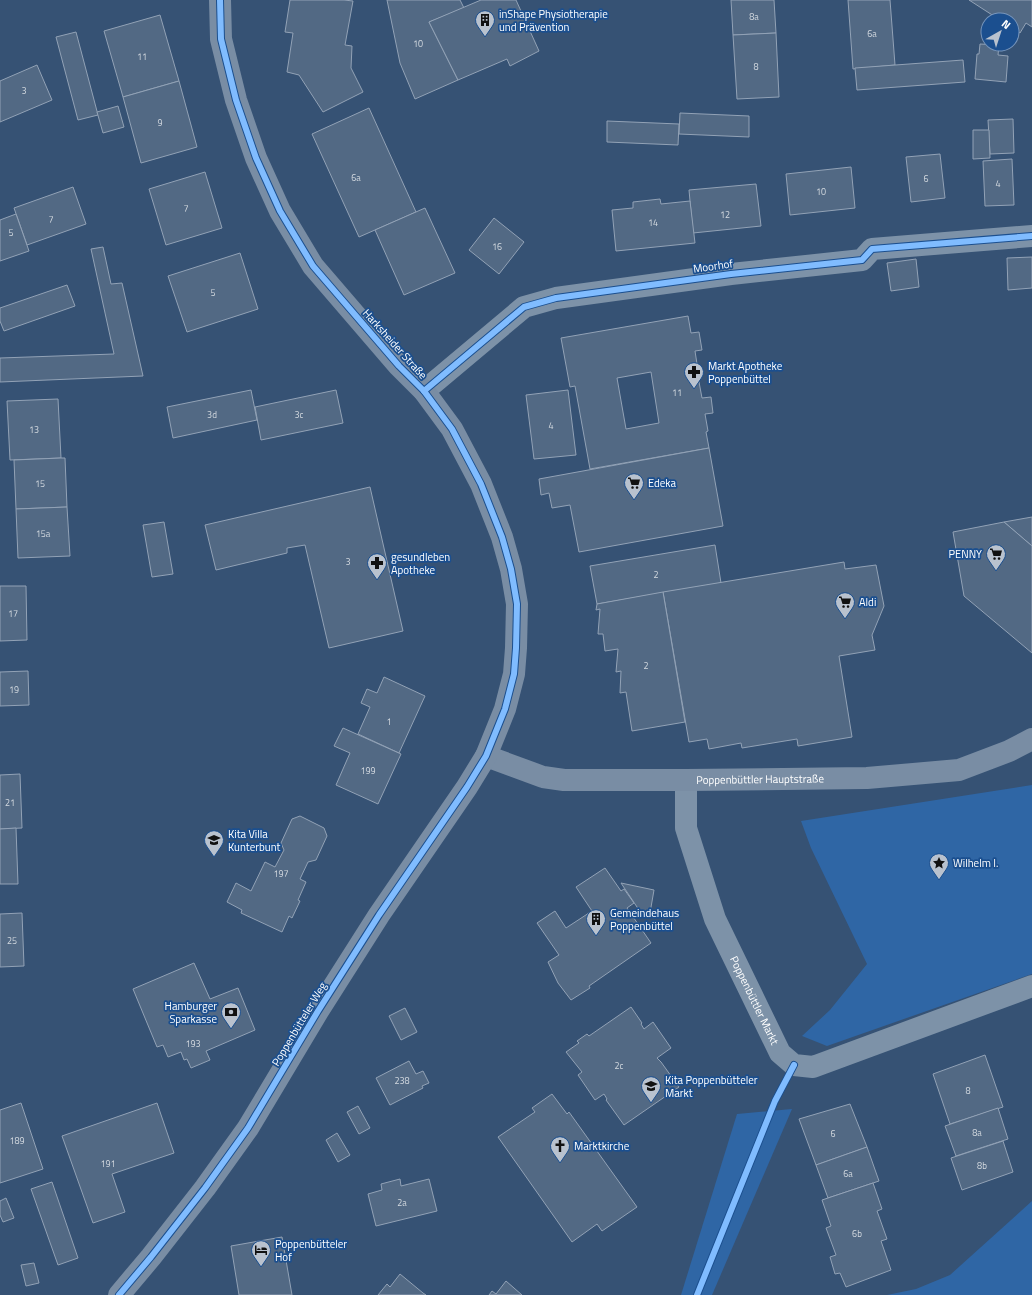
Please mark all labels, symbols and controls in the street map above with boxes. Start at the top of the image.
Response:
place label: inShape Physiotherapie und Prävention [499,6,608,35]
building icon: inShape Physiotherapie und Prävention [474,9,496,37]
house number: 8a [749,10,759,23]
north arrow [980,12,1020,52]
text: N [998,16,1014,33]
house number: 6a [867,27,877,40]
house number: 10 [413,37,423,50]
house number: 11 [137,50,147,63]
house number: 8 [753,60,759,73]
house number: 3 [21,84,27,97]
house number: 9 [157,116,163,129]
house number: 6a [351,171,361,184]
house number: 6 [923,172,929,185]
house number: 4 [995,177,1001,190]
house number: 10 [816,185,826,198]
house number: 7 [183,202,189,215]
house number: 12 [720,208,730,221]
house number: 7 [48,213,54,226]
house number: 14 [648,216,658,229]
house number: 5 [8,226,14,239]
house number: 16 [492,240,502,253]
street label: Moorhof [692,255,734,277]
house number: 5 [210,286,216,299]
street label: Harksheider Straße [359,305,431,383]
place label: Markt Apotheke Poppenbüttel [708,358,783,387]
pharmacy icon: Markt Apotheke Poppenbüttel [683,361,705,389]
house number: 11 [672,386,682,399]
house number: 3d [207,408,217,421]
house number: 3c [295,408,304,421]
house number: 4 [548,419,554,432]
house number: 13 [29,423,39,436]
supermarket icon: Edeka [623,472,645,500]
place label: Edeka [648,475,677,491]
house number: 15 [35,477,45,490]
house number: 15a [36,527,51,540]
supermarket icon: PENNY [985,543,1007,571]
place label: PENNY [949,546,982,562]
place label: gesundleben Apotheke [391,549,450,578]
pharmacy icon: gesundleben Apotheke [366,552,388,580]
house number: 3 [345,555,351,568]
house number: 2 [653,568,659,581]
supermarket icon: Aldi [834,591,856,619]
place label: Aldi [859,594,876,610]
house number: 17 [8,607,18,620]
house number: 2 [643,659,649,672]
house number: 19 [9,683,19,696]
house number: 1 [386,715,392,728]
house number: 199 [360,764,376,777]
street label: Poppenbüttler Hauptstraße [696,770,824,788]
house number: 21 [5,796,15,809]
place label: Kita Villa Kunterbunt [228,826,281,855]
school or university icon: Kita Villa Kunterbunt [203,829,225,857]
place icon: Wilhelm I. [928,852,950,880]
place label: Wilhelm I. [953,855,998,871]
house number: 197 [273,867,289,880]
place label: Gemeindehaus Poppenbüttel [610,905,679,934]
building icon: Gemeindehaus Poppenbüttel [585,908,607,936]
house number: 25 [7,934,17,947]
street label: Poppenbüttler Markt [726,953,783,1048]
street label: Poppenbütteler Weg [268,979,331,1069]
place label: Hamburger Sparkasse [164,998,217,1027]
bank icon: Hamburger Sparkasse [220,1001,242,1029]
house number: 193 [185,1037,201,1050]
house number: 2c [615,1059,624,1072]
place label: Kita Poppenbütteler Markt [665,1072,758,1101]
house number: 238 [394,1074,410,1087]
school or university icon: Kita Poppenbütteler Markt [640,1075,662,1103]
house number: 8 [965,1084,971,1097]
house number: 8a [972,1126,982,1139]
house number: 6 [830,1127,836,1140]
house number: 189 [9,1134,25,1147]
church icon: Marktkirche [549,1135,571,1163]
place label: Marktkirche [574,1138,630,1154]
house number: 191 [100,1157,116,1170]
house number: 8b [977,1159,987,1172]
house number: 6a [843,1167,853,1180]
house number: 2a [397,1196,407,1209]
house number: 6b [852,1227,862,1240]
place label: Poppenbütteler Hof [275,1236,347,1265]
hotel icon: Poppenbütteler Hof [250,1239,272,1267]

